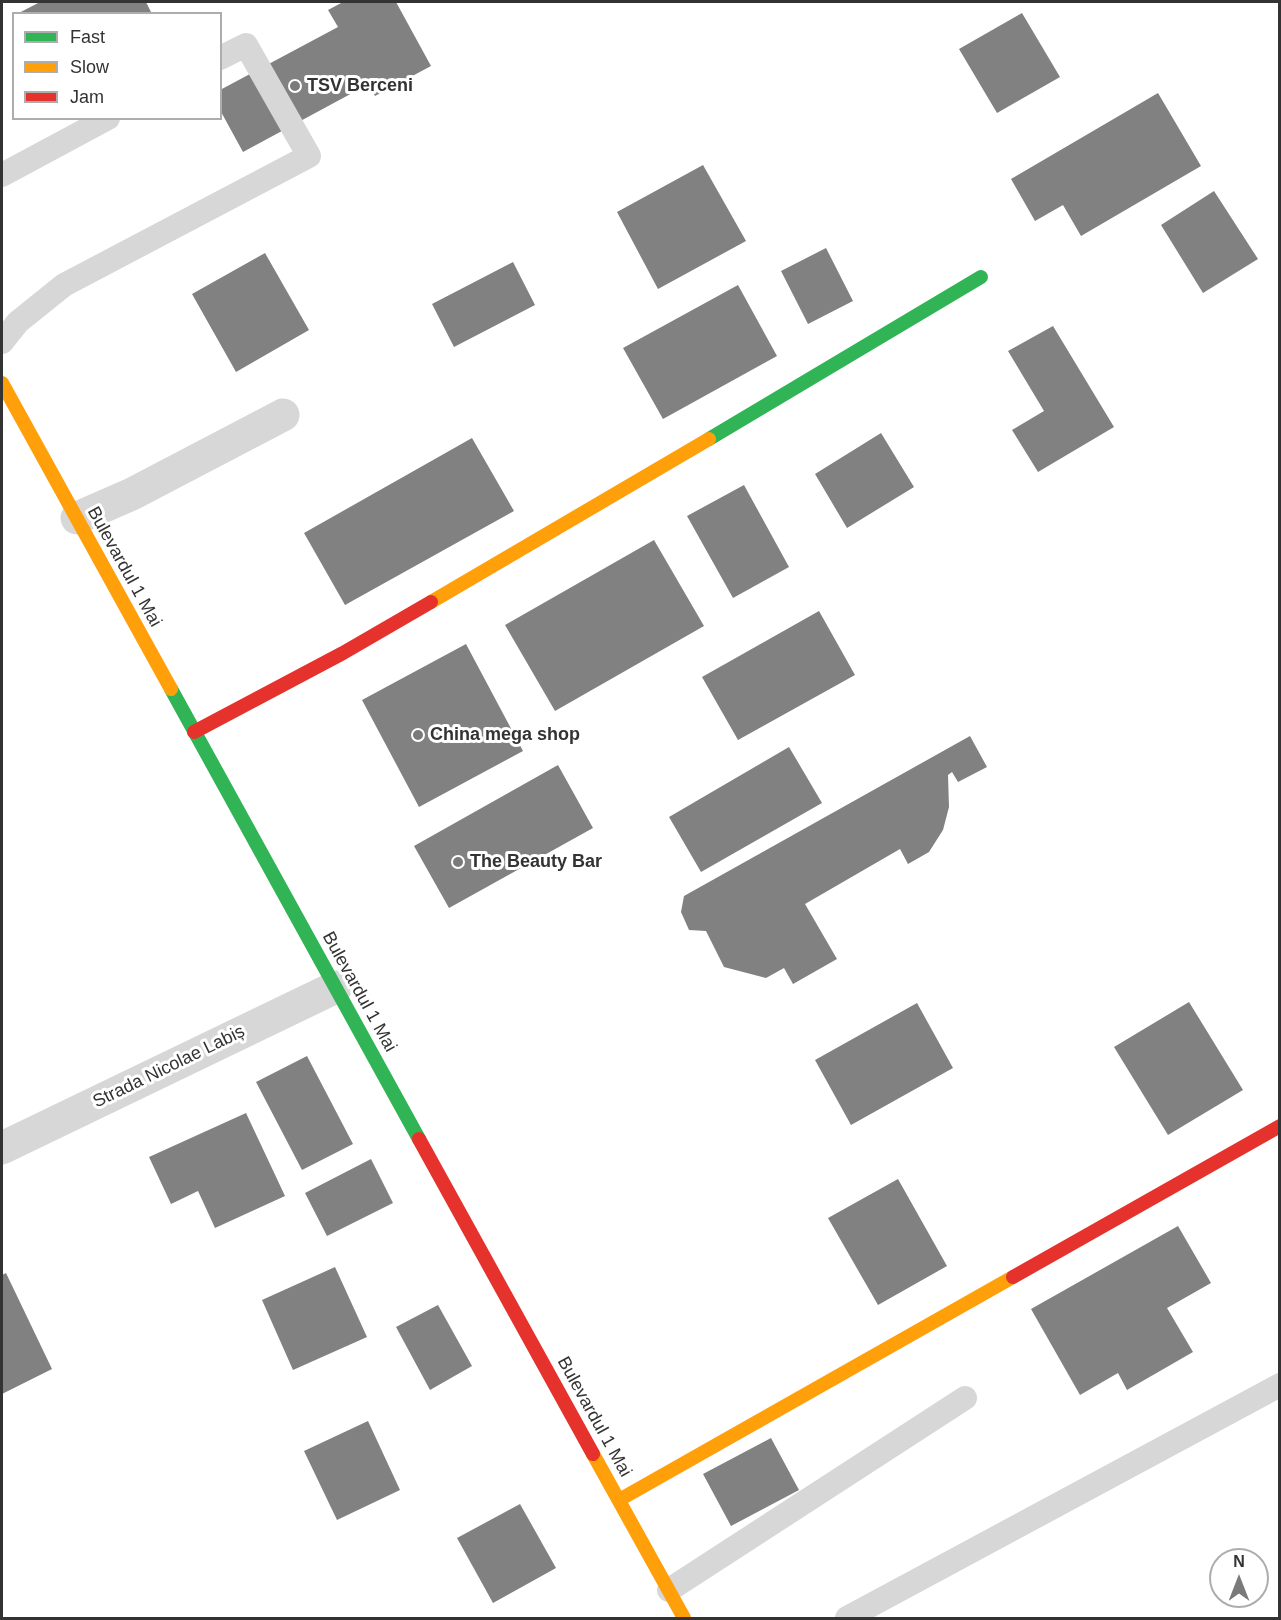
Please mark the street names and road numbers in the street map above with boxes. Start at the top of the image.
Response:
street label: Bulevardul 1 Mai [82,503,166,631]
street label: Bulevardul 1 Mai [317,928,401,1056]
street label: Strada Nicolae Labiș [90,1021,248,1113]
street label: Bulevardul 1 Mai [552,1353,636,1481]

